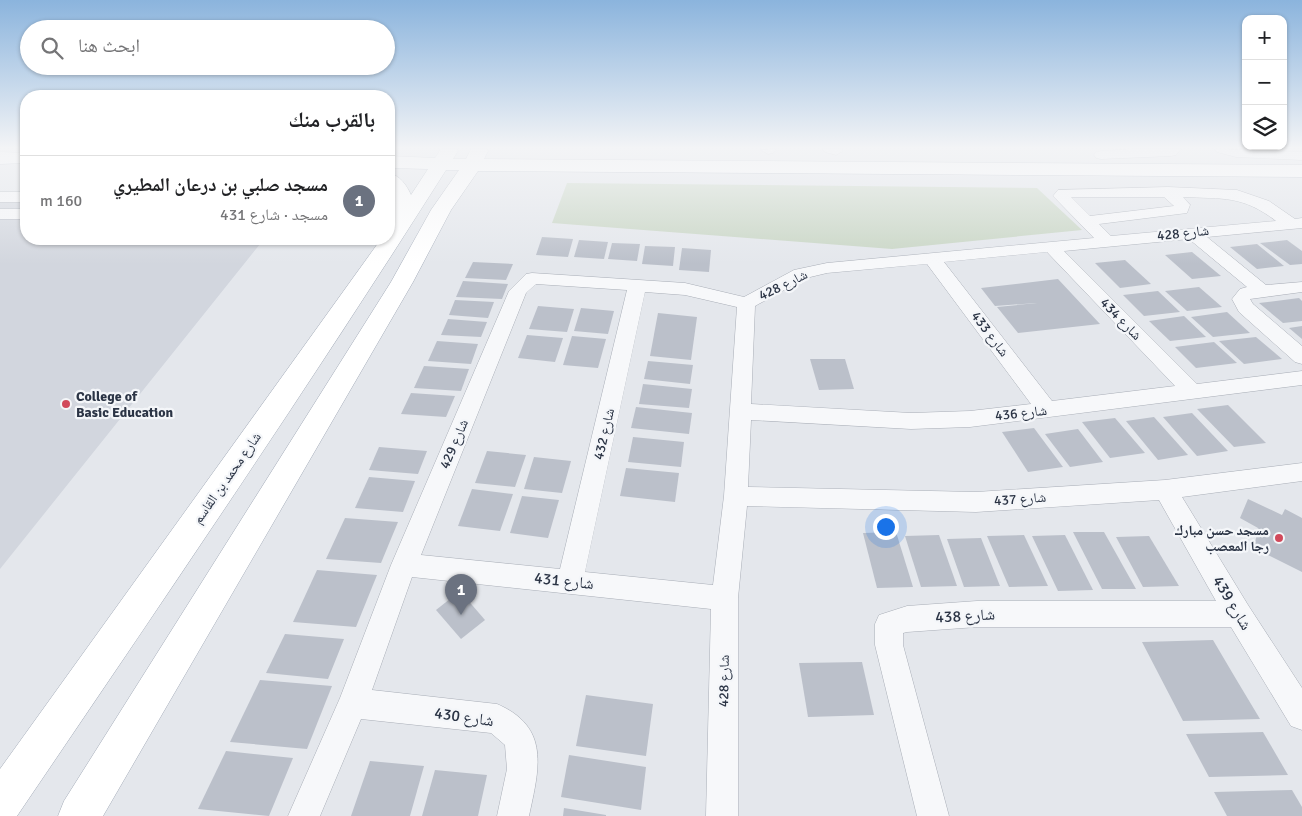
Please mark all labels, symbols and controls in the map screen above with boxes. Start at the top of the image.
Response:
map controls [1242,15,1287,150]
button: + [1242,15,1287,60]
search box [20,20,395,75]
icon: search [38,34,66,62]
text: ابحث هنا [78,34,140,58]
button: − [1242,60,1287,105]
button: layers [1242,105,1287,150]
text: بالقرب منك [288,107,375,133]
text: مسجد صلبي بن درعان المطيري [113,173,328,197]
text: 160 m [40,191,82,211]
text: 1 [355,191,363,211]
text: مسجد · شارع 431 [220,205,328,225]
street label: شارع 428 [1156,222,1210,245]
street label: شارع 428 [756,266,811,305]
street label: شارع 434 [1096,294,1145,344]
street label: شارع 433 [967,308,1013,361]
place label: College of Basic Education [76,388,173,421]
marker: College of Basic Education [60,398,72,410]
street label: شارع 436 [994,402,1048,425]
street label: شارع 432 [590,407,619,462]
street label: شارع 429 [436,417,473,472]
street label: شارع محمد بن القاسم [189,429,266,528]
street label: شارع 437 [993,489,1047,510]
your location [873,514,899,540]
place label: مسجد حسن مبارك رجا المعصب [1175,522,1269,555]
marker: مسجد حسن مبارك رجا المعصب [1273,532,1285,544]
street label: شارع 431 [533,568,595,594]
street label: شارع 439 [1208,572,1256,634]
pin: 1 [445,574,477,615]
street label: شارع 438 [935,604,995,628]
street label: شارع 428 [715,655,734,707]
street label: شارع 430 [433,703,495,731]

